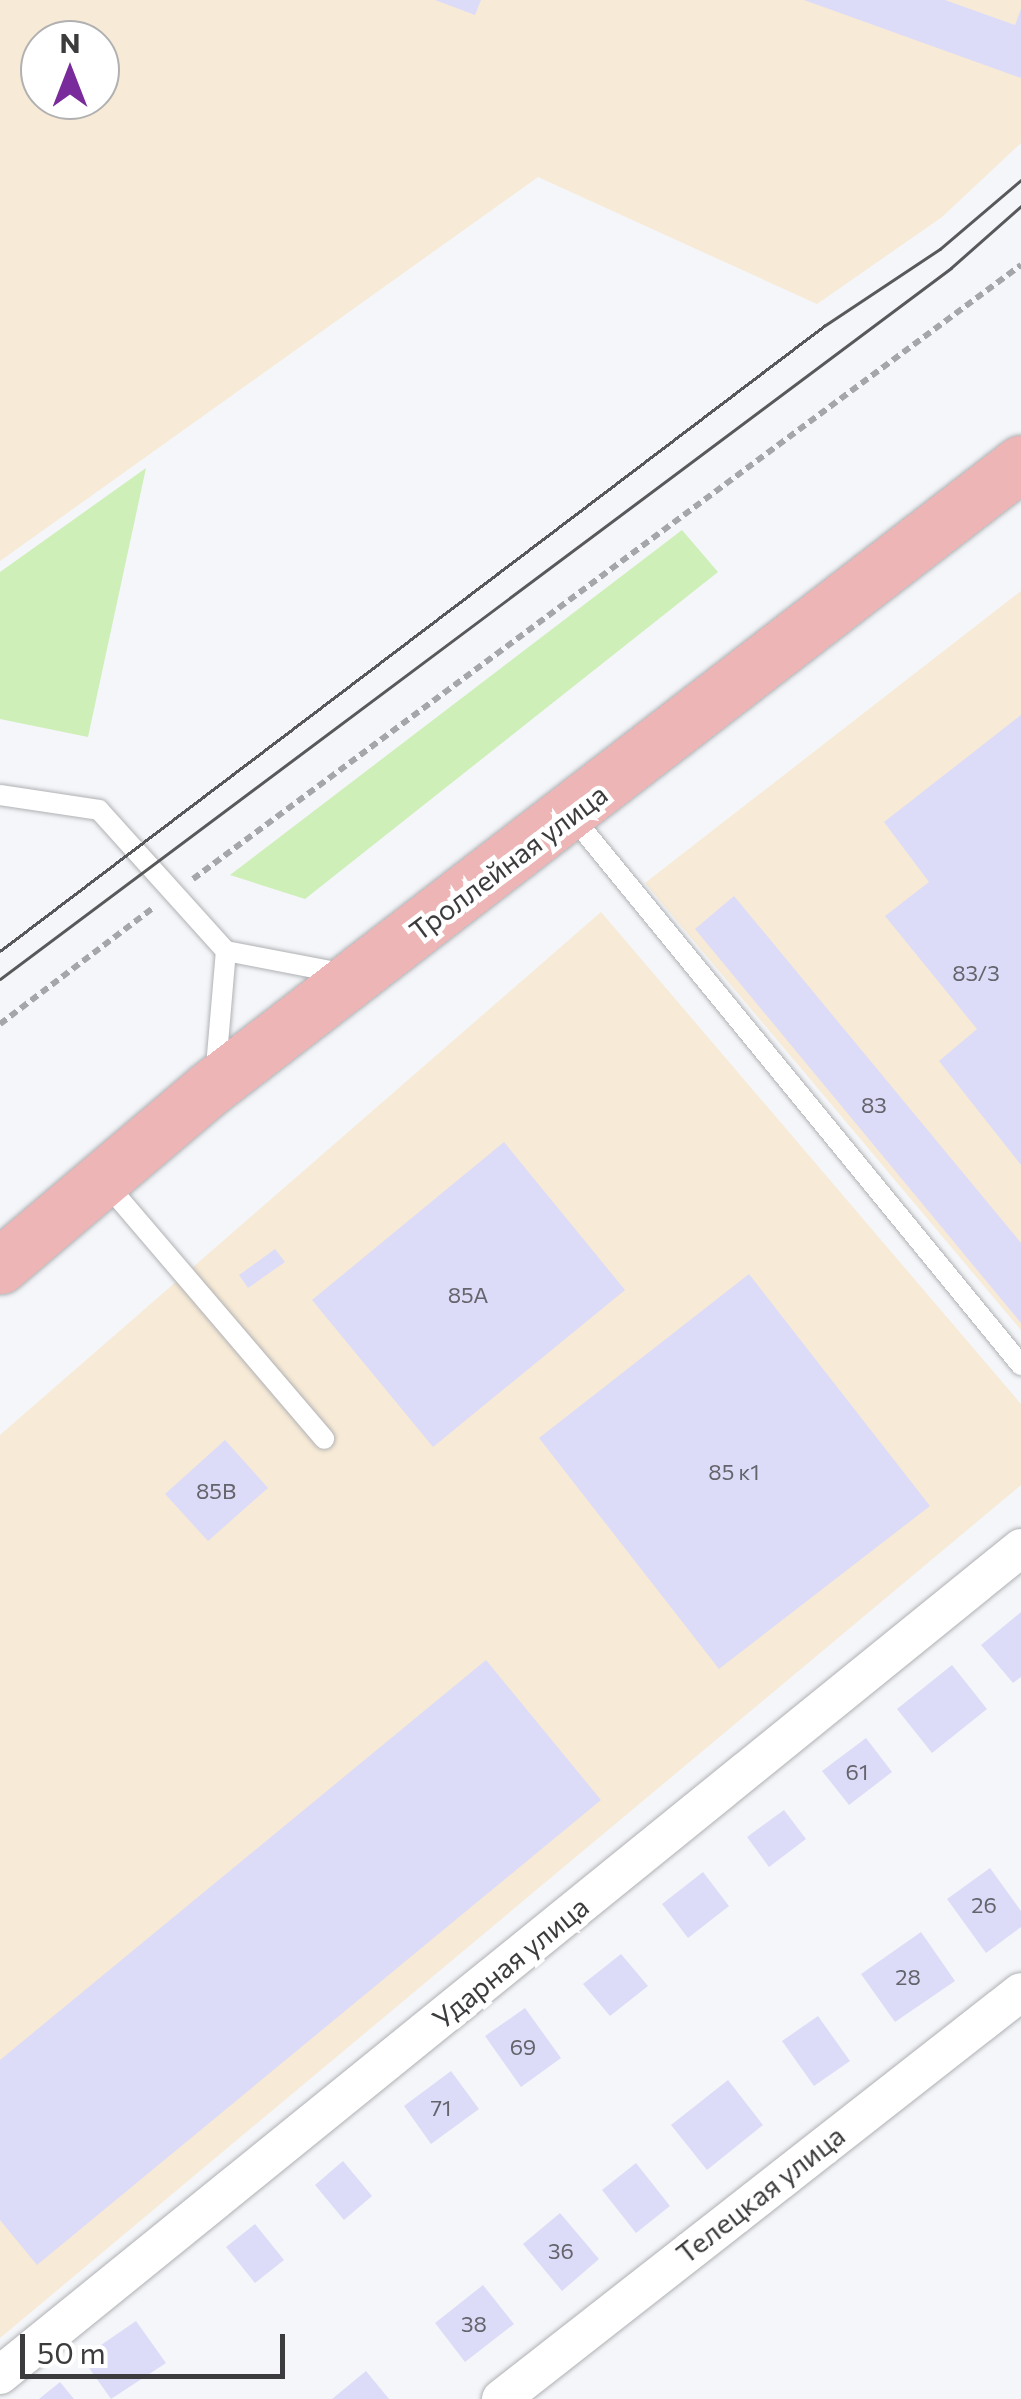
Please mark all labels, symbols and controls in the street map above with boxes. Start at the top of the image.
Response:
north arrow [20,20,120,120]
text: N [60,25,81,59]
street label: Троллейная улица [403,777,613,947]
house number: 83/3 [952,960,1000,986]
house number: 83 [861,1092,887,1118]
house number: 85А [448,1282,488,1308]
house number: 85 к1 [708,1459,760,1485]
house number: 85В [196,1478,236,1504]
house number: 61 [846,1759,868,1785]
street label: Ударная улица [425,1889,595,2035]
house number: 26 [971,1892,997,1918]
house number: 28 [895,1964,921,1990]
house number: 69 [510,2034,536,2060]
house number: 71 [430,2095,452,2121]
street label: Телецкая улица [669,2118,851,2270]
house number: 36 [548,2238,574,2264]
house number: 38 [461,2311,487,2337]
scale bar [25,2314,290,2376]
text: 50 m [37,2333,106,2370]

